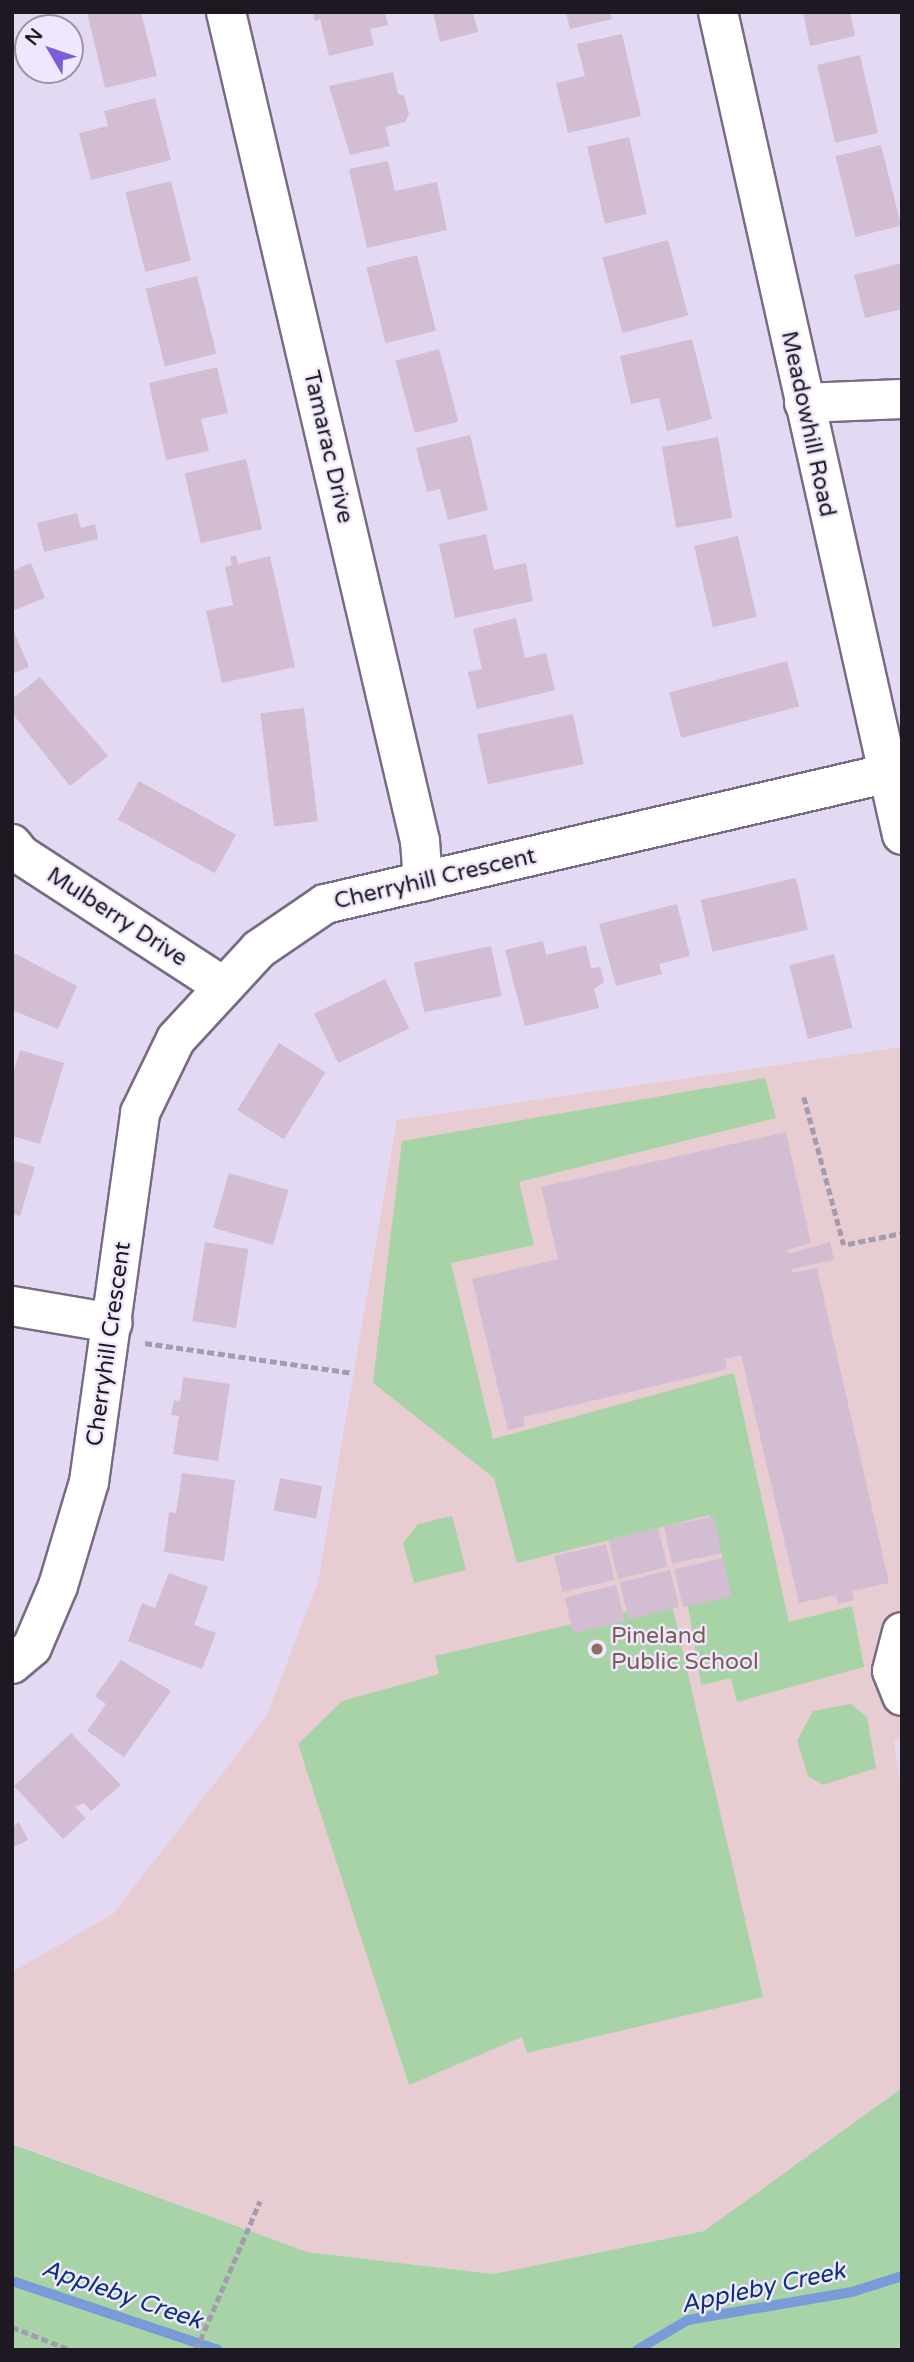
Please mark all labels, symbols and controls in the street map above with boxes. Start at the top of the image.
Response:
north arrow [14,14,84,84]
text: N [21,24,48,50]
street label: Meadowhill Road [775,329,841,519]
street label: Tamarac Drive [297,368,359,526]
street label: Cherryhill Crescent [331,842,539,916]
street label: Mulberry Drive [42,861,192,973]
street label: Cherryhill Crescent [81,1240,137,1448]
place label: Pineland Public School [611,1622,759,1676]
marker: Pineland Public School [589,1641,605,1657]
water label: Appleby Creek [38,2254,206,2336]
water label: Appleby Creek [678,2257,848,2319]

